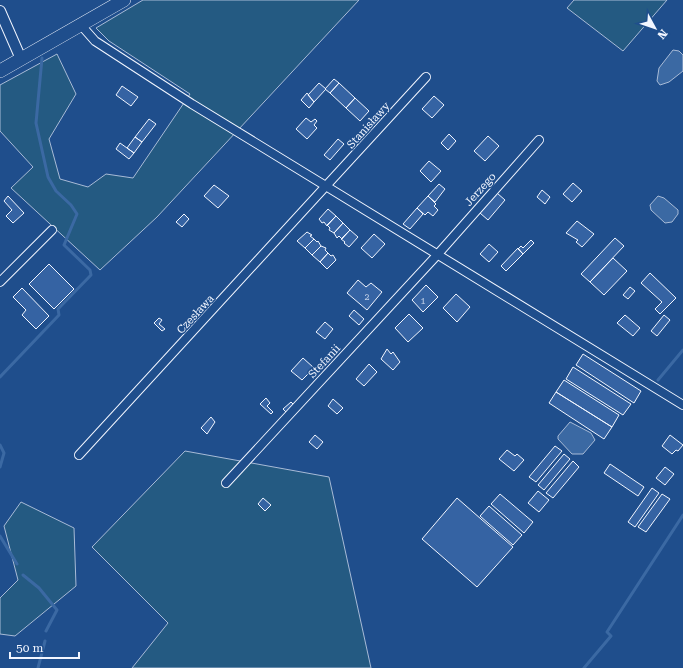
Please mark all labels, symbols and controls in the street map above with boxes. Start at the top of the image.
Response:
north arrow [635,8,675,48]
text: N [654,27,670,42]
street label: Stanisławy [344,99,393,151]
street label: Jerzego [462,170,499,209]
street label: Czesława [174,292,217,336]
house number: 2 [364,292,370,302]
house number: 1 [420,296,426,306]
street label: Stefanii [306,342,343,381]
scale bar [10,634,79,660]
text: 50 m [16,641,43,655]

